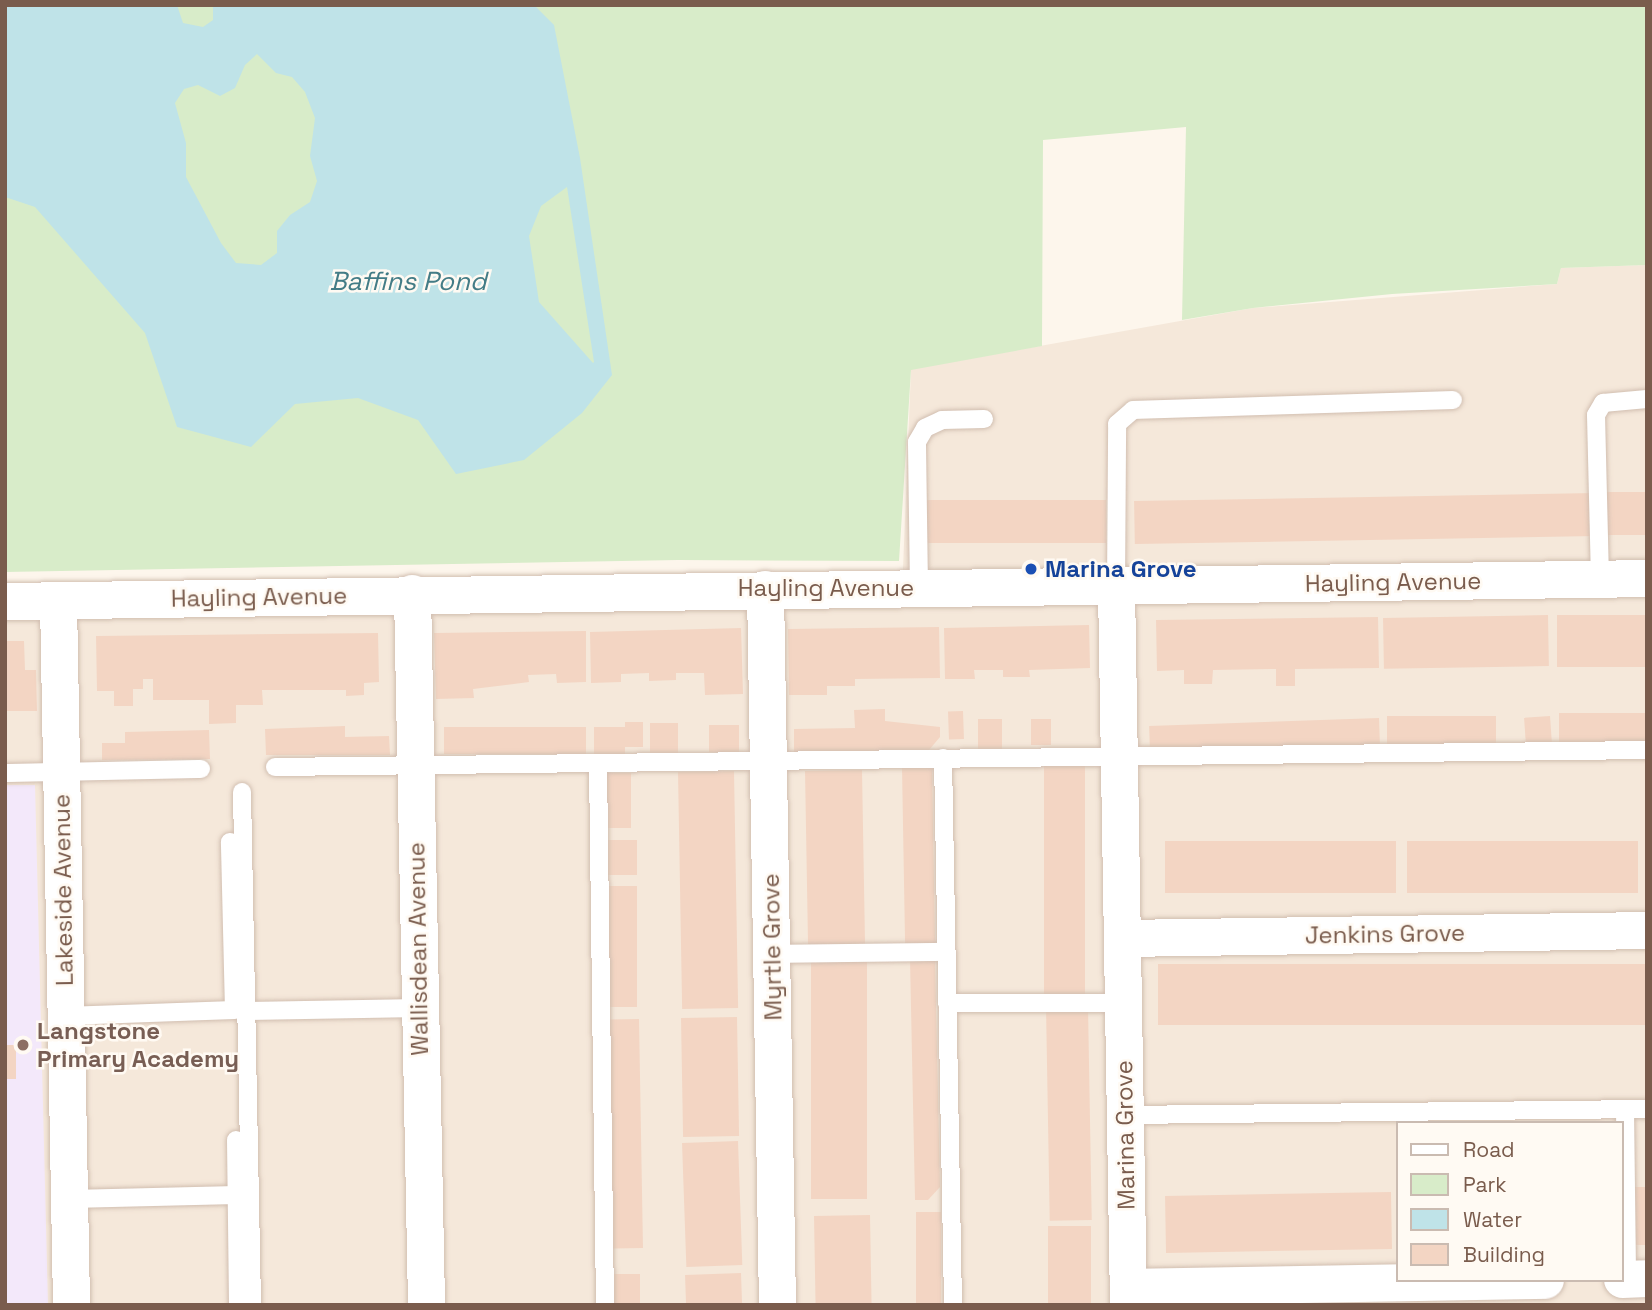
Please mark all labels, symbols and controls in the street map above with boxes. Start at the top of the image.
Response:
water label: Baffins Pond [329,266,487,298]
place label: Marina Grove [1045,555,1197,583]
marker: Marina Grove [1023,561,1039,577]
street label: Hayling Avenue [1304,566,1482,598]
street label: Hayling Avenue [738,574,914,602]
street label: Hayling Avenue [170,581,348,613]
street label: Lakeside Avenue [47,794,79,986]
street label: Wallisdean Avenue [402,842,434,1056]
street label: Myrtle Grove [756,873,788,1021]
street label: Jenkins Grove [1305,918,1465,950]
place label: Langstone Primary Academy [37,1017,239,1073]
marker: Langstone Primary Academy [15,1037,31,1053]
street label: Marina Grove [1109,1060,1141,1210]
legend [1396,1121,1624,1282]
text: Road [1463,1136,1515,1163]
text: Park [1463,1171,1507,1198]
text: Water [1463,1206,1522,1233]
text: Building [1463,1241,1545,1268]

